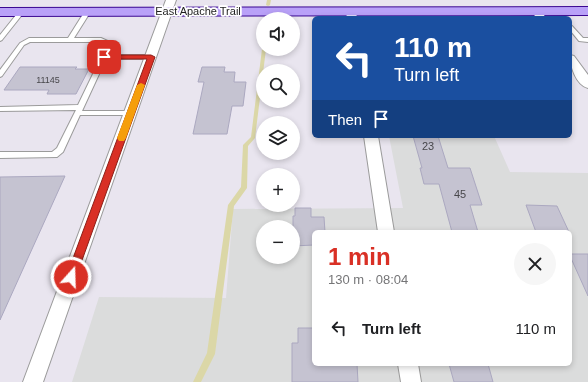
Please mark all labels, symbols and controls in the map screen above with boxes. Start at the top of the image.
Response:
street label: East Apache Trail [155,5,241,17]
map controls [256,12,300,264]
button: sound [256,12,300,56]
icon: left [328,32,380,84]
text: 110 m [394,32,472,63]
pin [87,40,121,74]
icon: arrive [93,46,115,68]
button: search [256,64,300,108]
text: Turn left [394,65,459,85]
house number: 11145 [36,75,60,85]
icon: arrive [370,108,392,130]
text: Then [328,111,362,128]
button: layers [256,116,300,160]
house number: 23 [422,140,434,152]
button: + [256,168,300,212]
house number: 45 [454,188,466,200]
button: − [256,220,300,264]
text: 1 min [328,243,391,270]
button: close [514,243,556,285]
position arrow [50,256,92,298]
text: 130 m · 08:04 [328,272,408,287]
icon: left [328,317,350,339]
text: Turn left [362,320,421,337]
text: 110 m [515,320,556,337]

